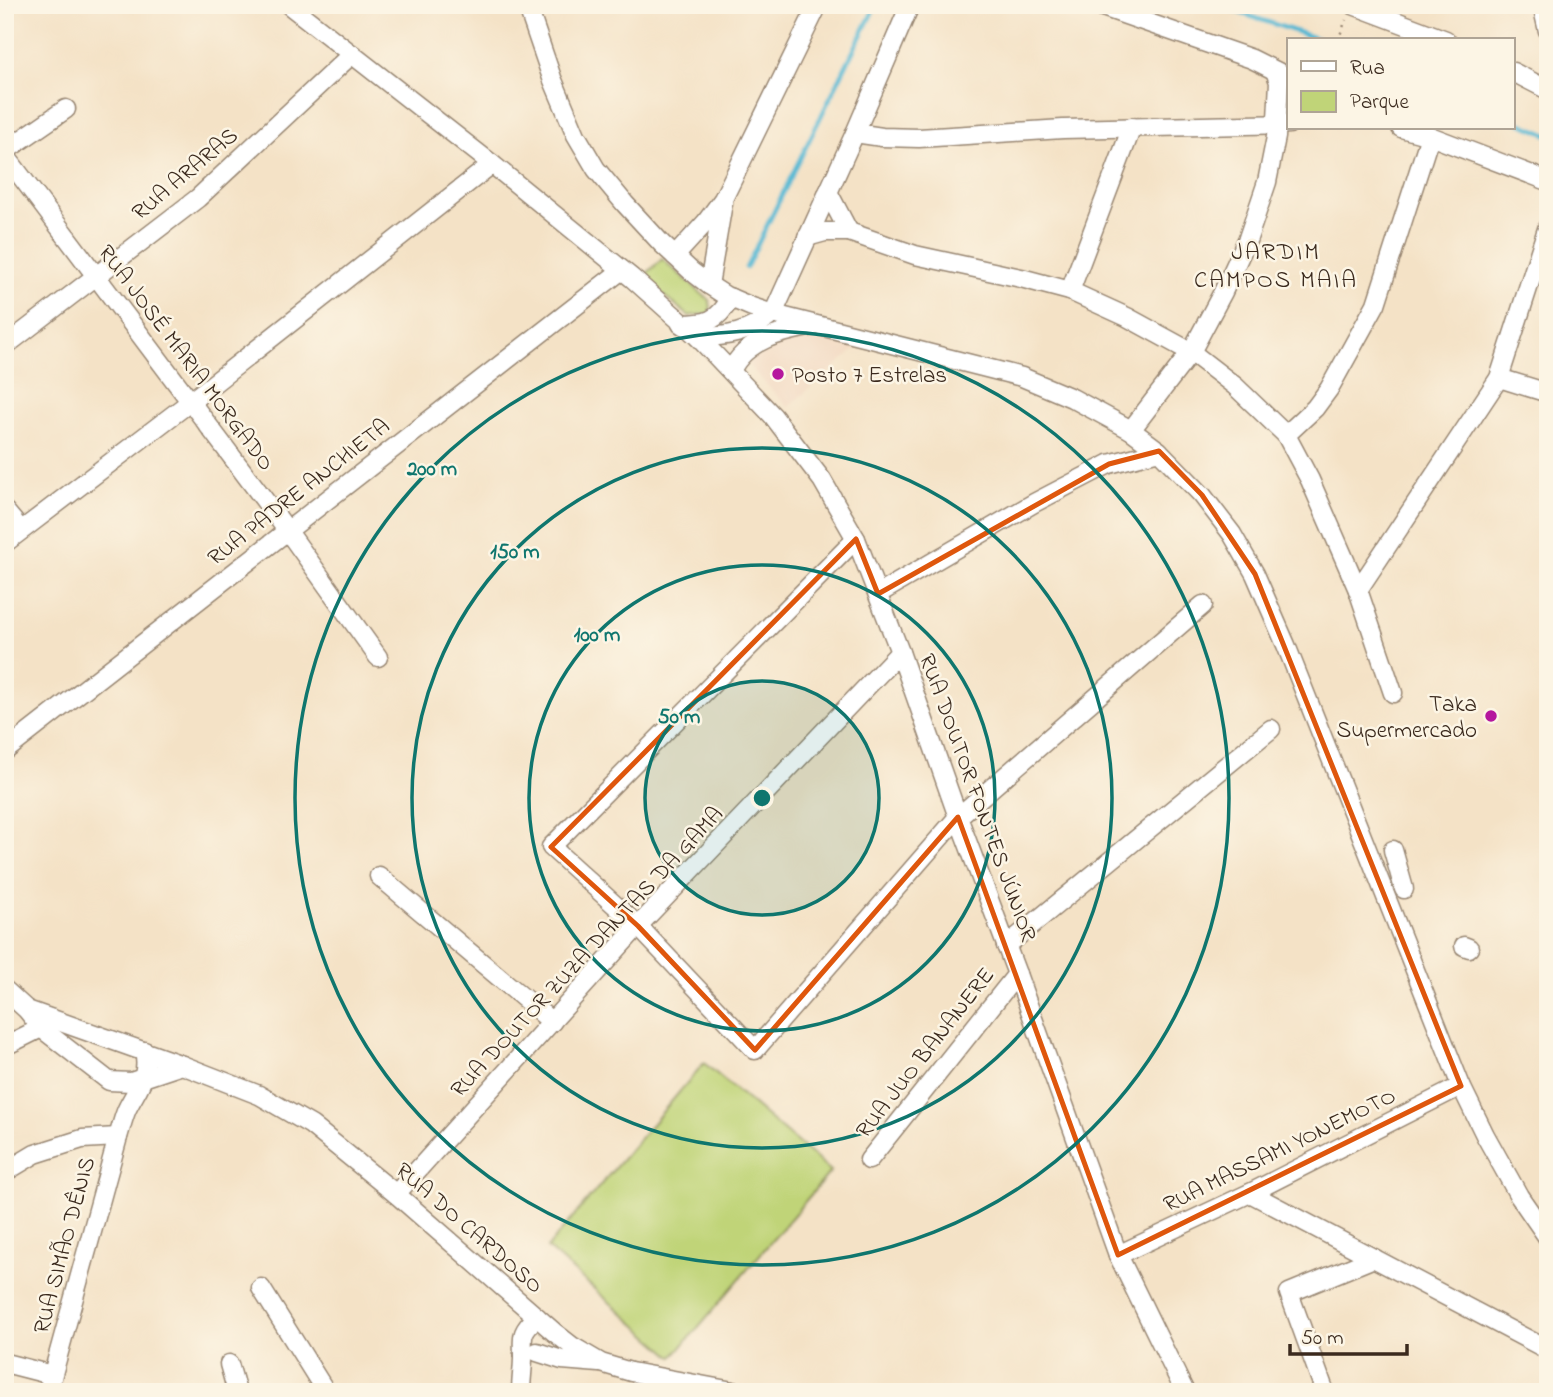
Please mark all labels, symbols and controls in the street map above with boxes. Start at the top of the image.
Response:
legend [1287,38,1514,130]
text: Rua [1350,54,1385,84]
text: Parque [1350,88,1409,118]
street label: RUA ARARAS [125,121,246,229]
district label: JARDIM CAMPOS MAIA [1194,236,1358,299]
street label: RUA JOSÉ MARIA MORGADO [89,239,281,478]
place label: Posto 7 Estrelas [792,360,947,393]
marker: Posto 7 Estrelas [770,366,786,382]
street label: RUA PADRE ANCHIETA [201,411,398,575]
text: 200 m [406,455,457,485]
text: 150 m [490,538,540,568]
text: 100 m [574,621,620,651]
street label: RUA DOUTOR FONTES JÚNIOR [909,650,1044,946]
place label: Taka Supermercado [1336,689,1477,748]
text: 50 m [658,703,700,733]
marker: Taka Supermercado [1483,708,1499,724]
centre of rings [750,786,774,810]
street label: RUA DOUTOR ZUZA DANTAS DA GAMA [444,800,732,1106]
street label: RUA JUO BANANERE [849,961,1003,1146]
street label: RUA MASSAMI YONEMOTO [1158,1081,1402,1222]
street label: RUA SIMÃO DÊNIS [26,1154,105,1338]
street label: RUA DO CARDOSO [387,1155,549,1302]
scale bar [1290,1313,1408,1357]
text: 50 m [1301,1324,1344,1354]

